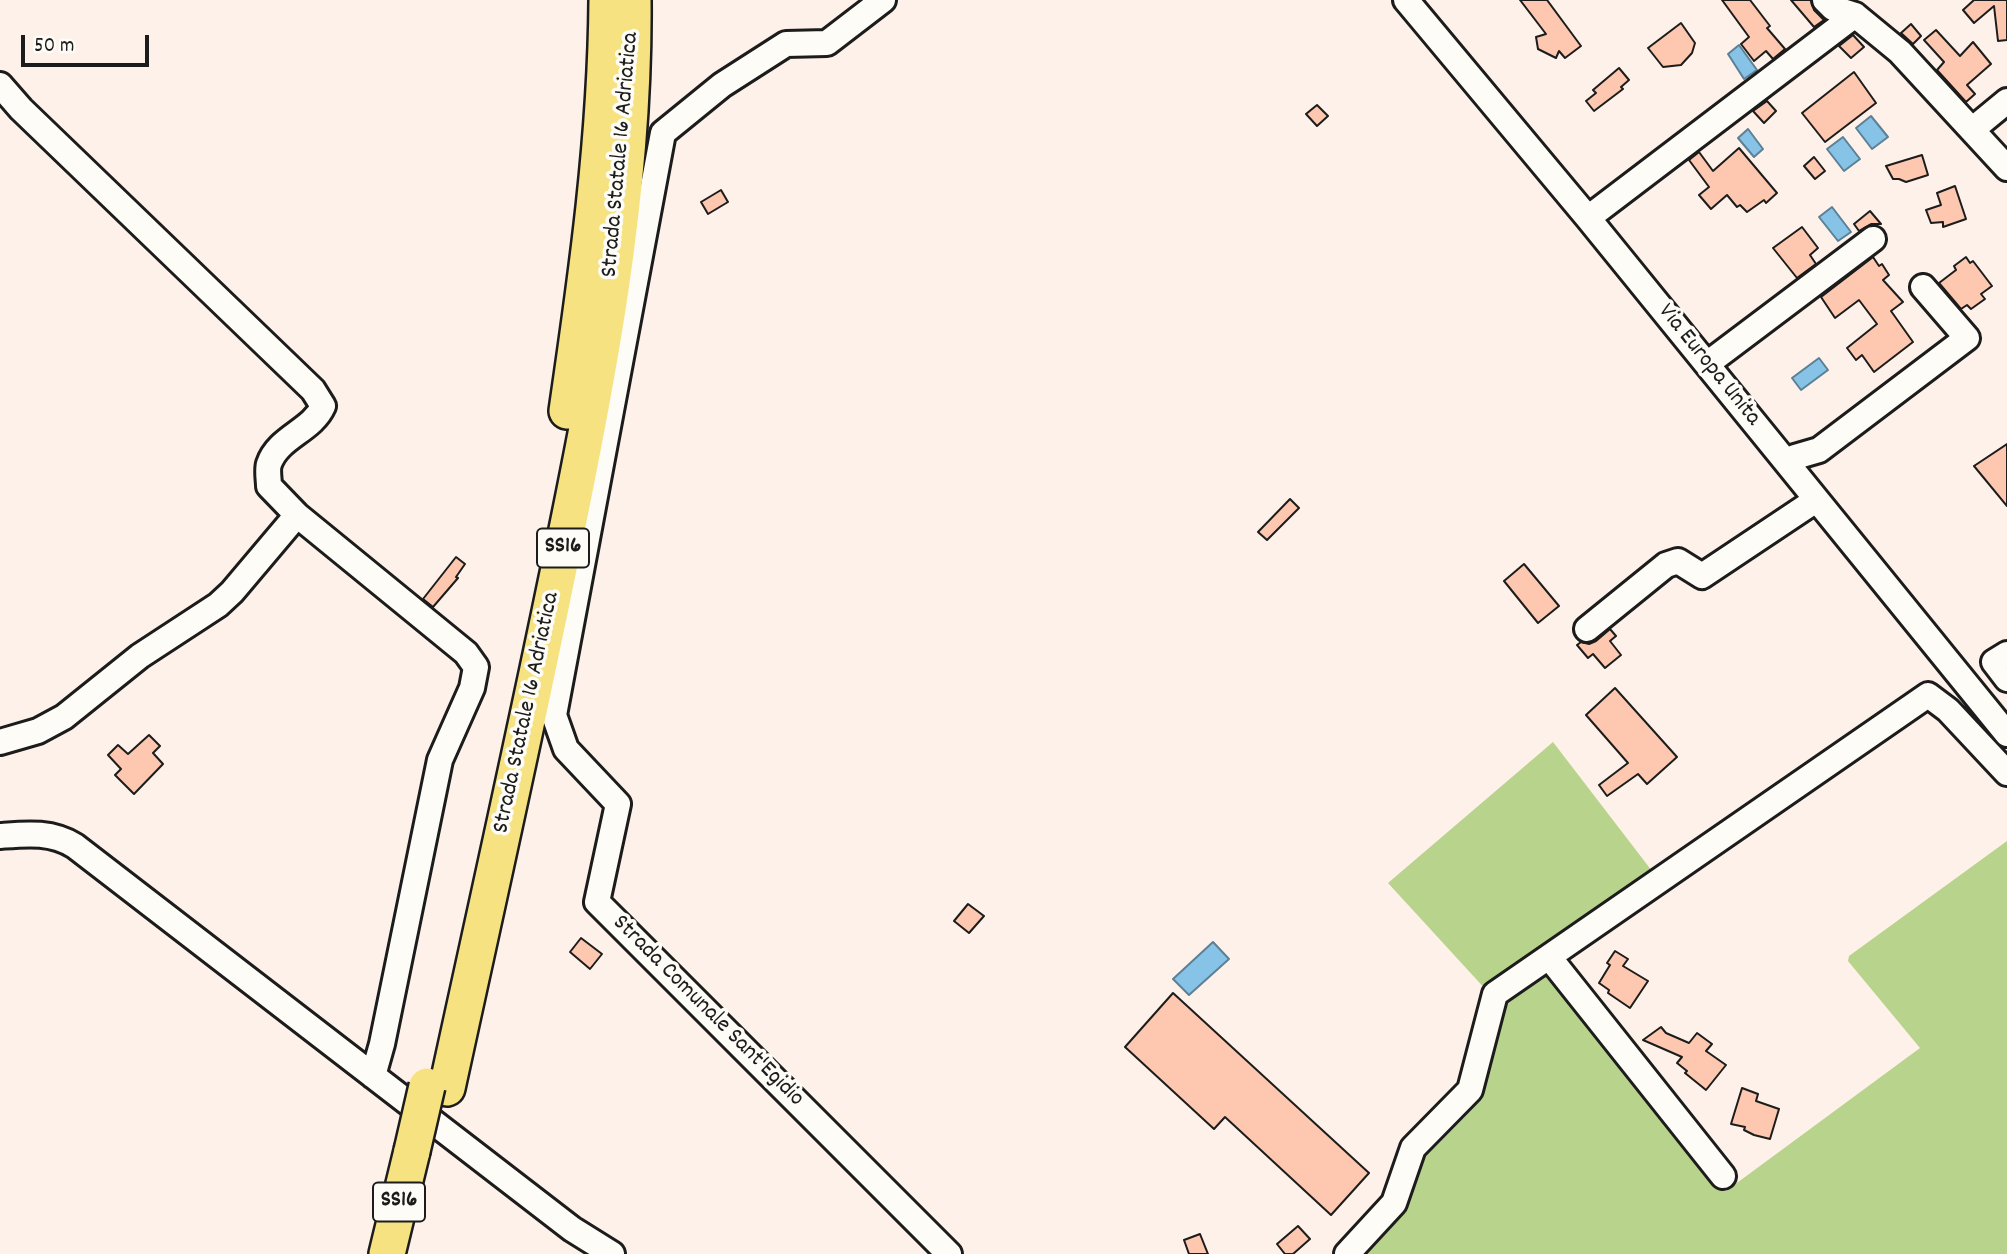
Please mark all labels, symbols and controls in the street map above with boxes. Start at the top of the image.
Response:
scale bar [24,21,152,65]
street label: Strada Statale 16 Adriatica [597,31,647,279]
text: 50 m [34,32,74,62]
street label: Via Europa Unita [1650,299,1766,433]
road number: SS16 [537,528,589,568]
street label: Strada Statale 16 Adriatica [488,590,568,836]
street label: Strada Comunale Sant'Egidio [605,910,809,1114]
road number: SS16 [373,1182,425,1222]

